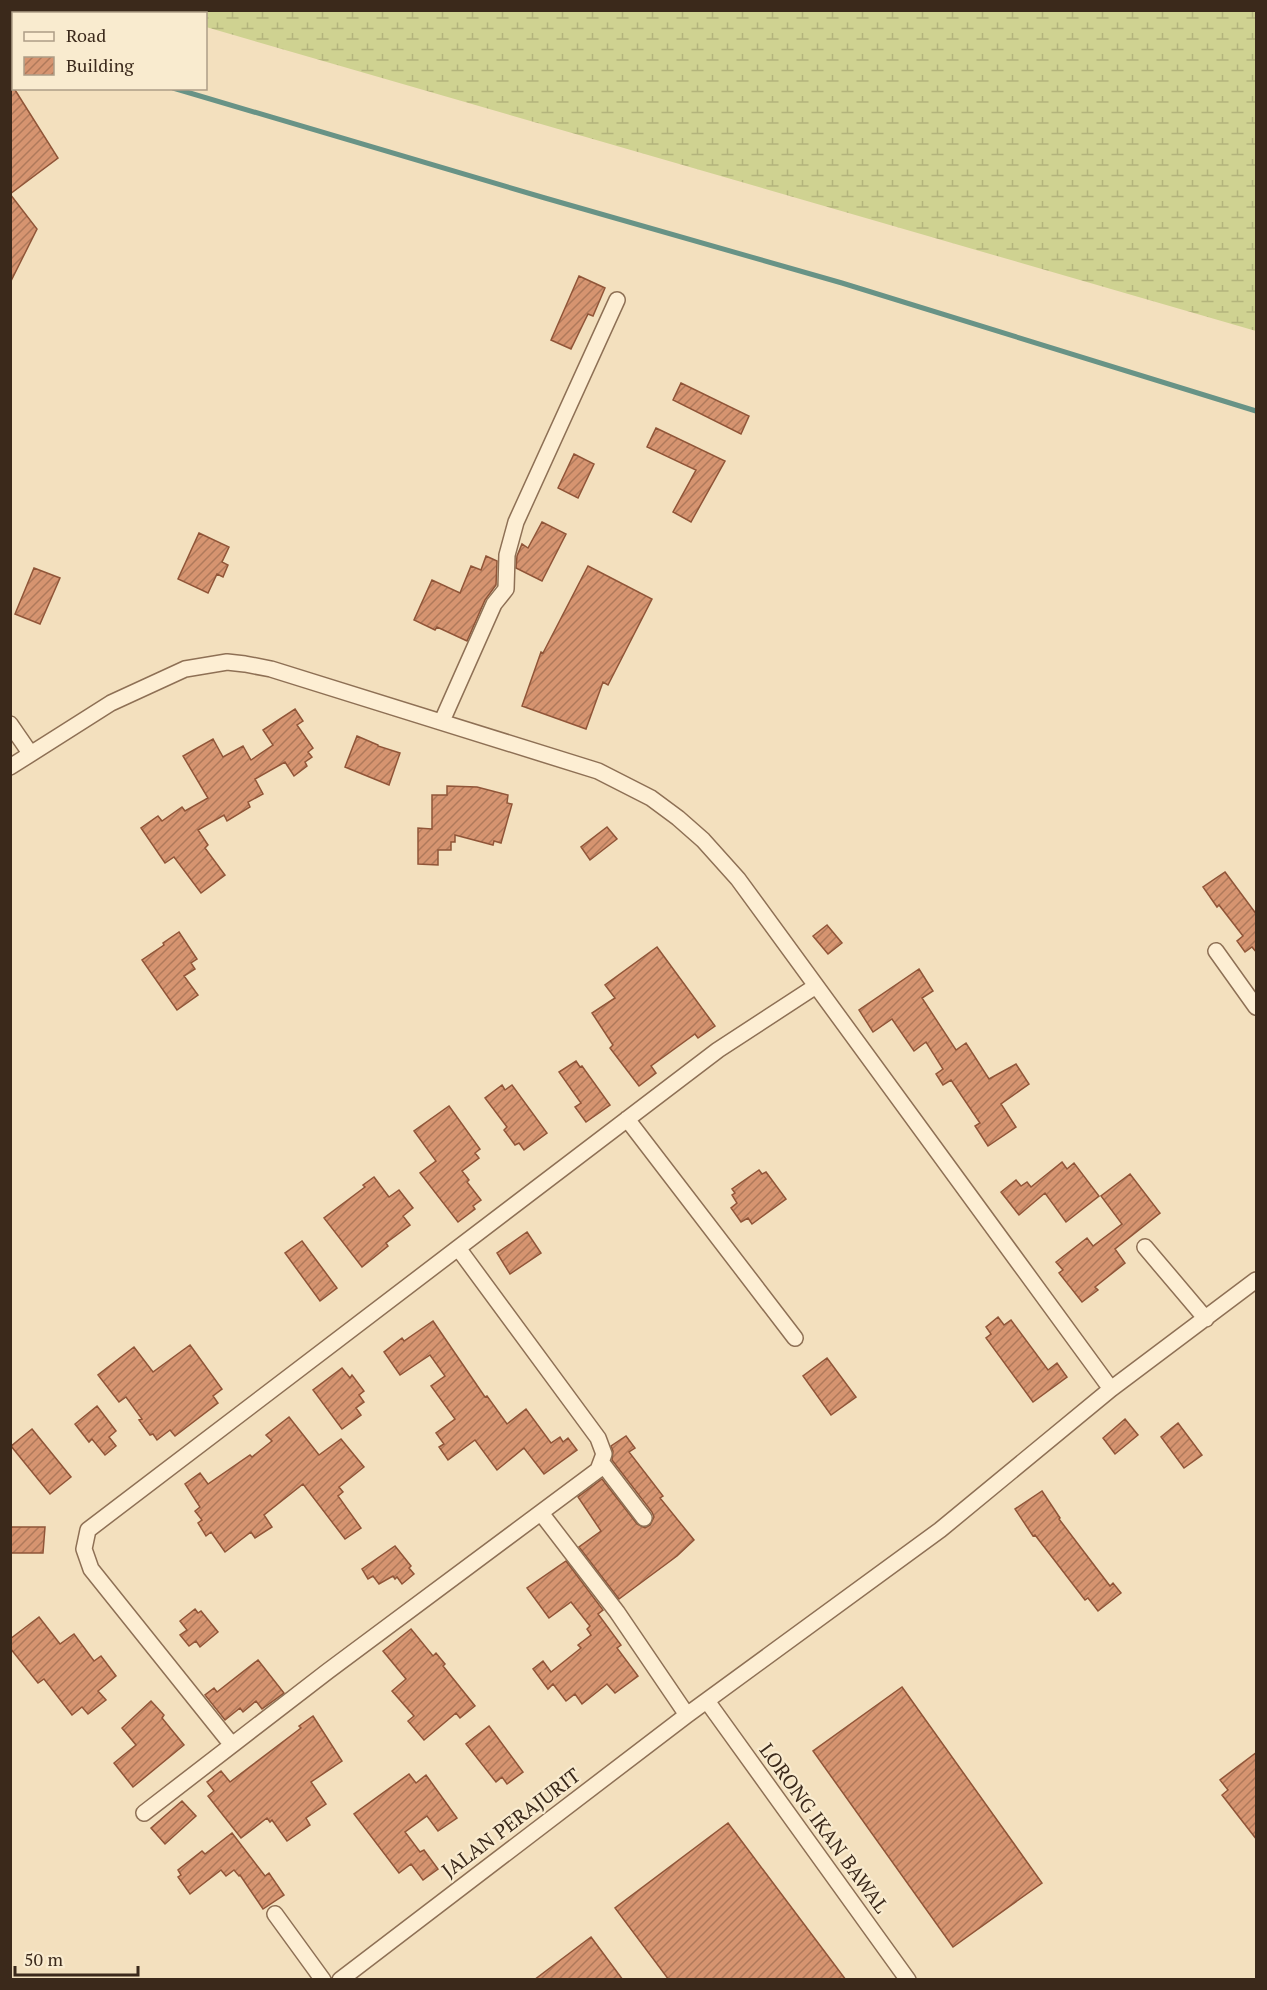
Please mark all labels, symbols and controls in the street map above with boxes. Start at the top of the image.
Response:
legend [12,12,207,90]
text: Road [66,23,106,47]
text: Building [66,53,134,77]
street label: LORONG IKAN BAWAL [754,1737,895,1918]
street label: JALAN PERAJURIT [436,1762,586,1884]
scale bar [15,1939,138,1977]
text: 50 m [24,1947,64,1971]

